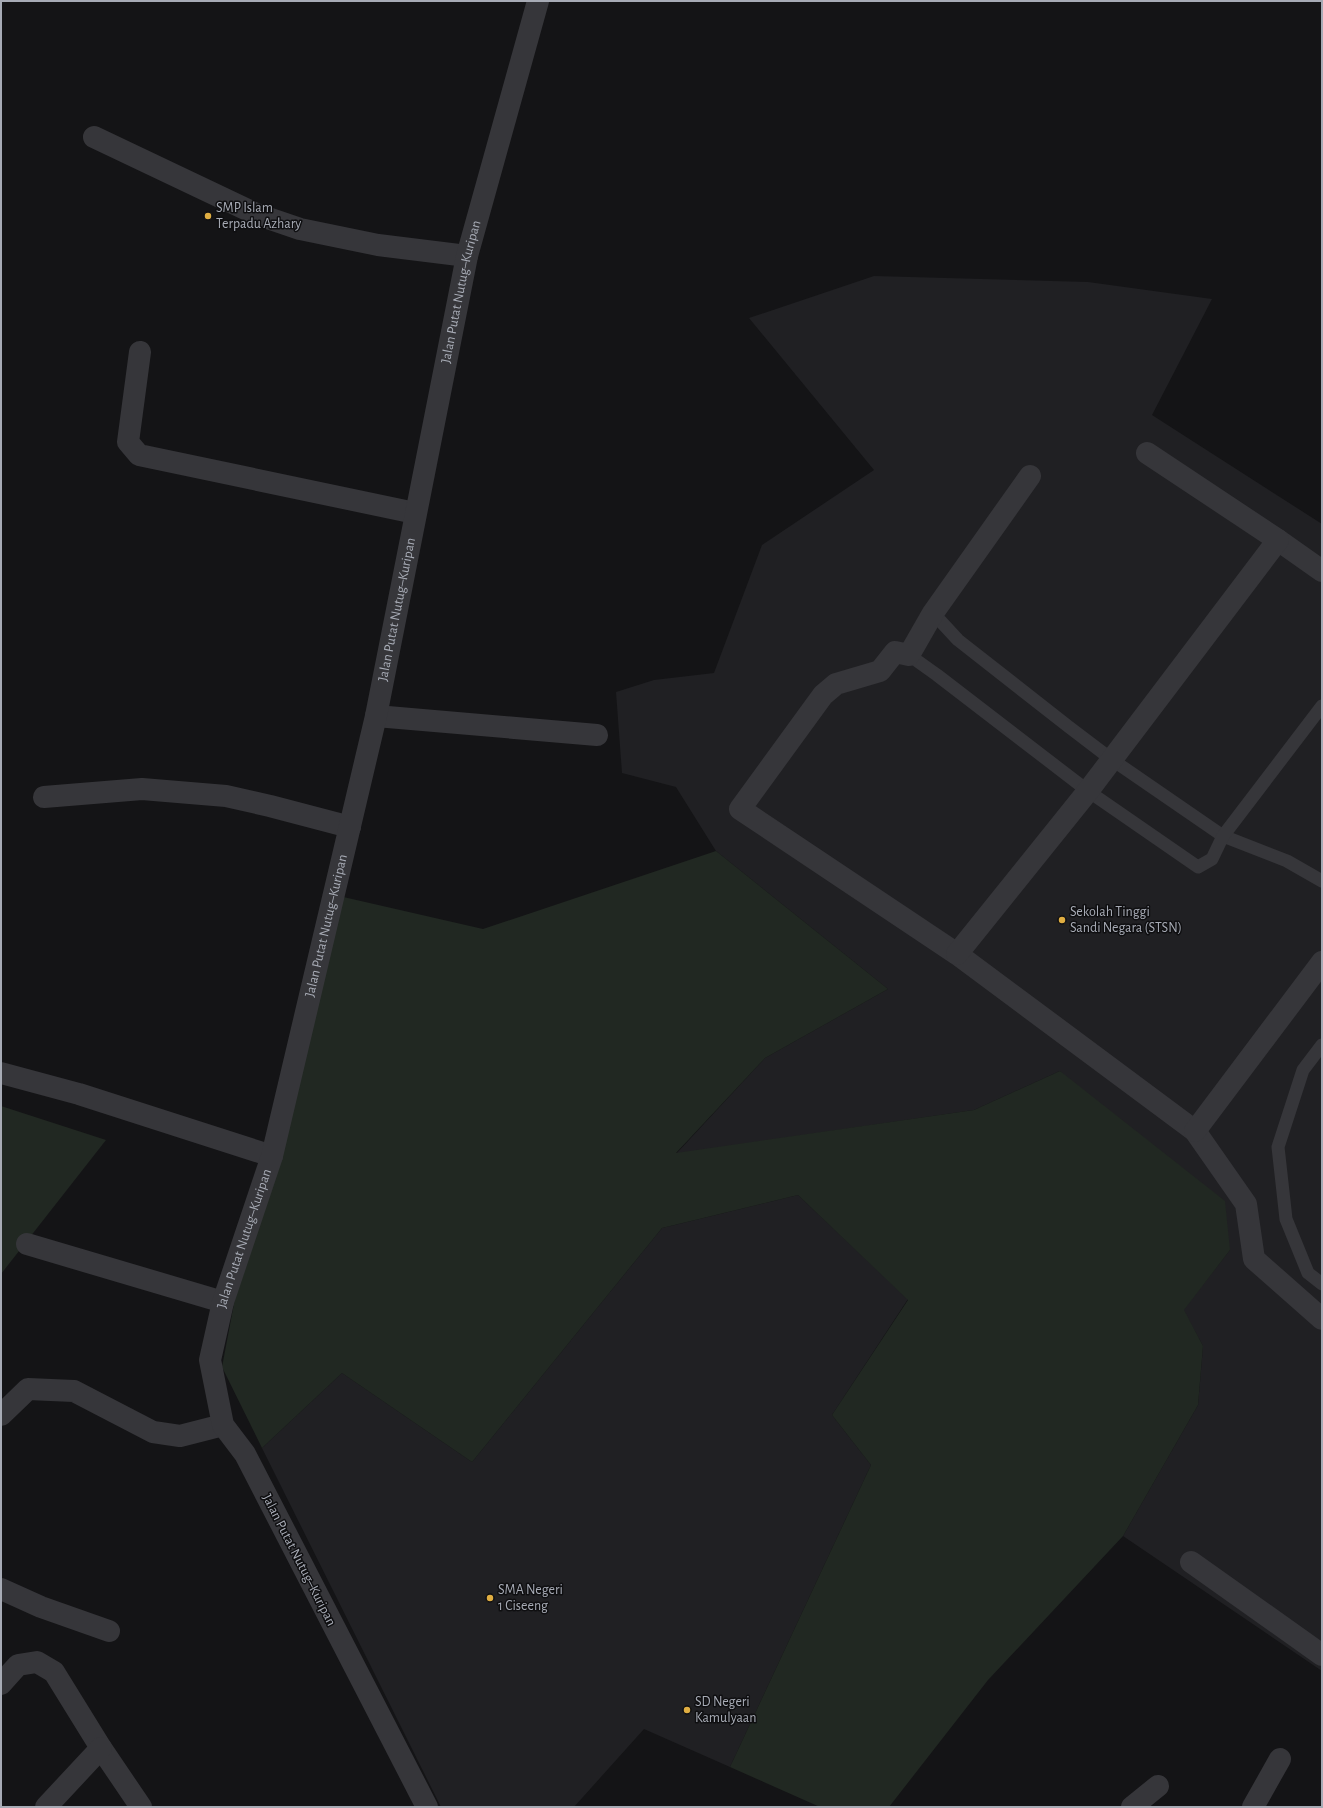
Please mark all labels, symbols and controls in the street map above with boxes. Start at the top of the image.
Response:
place label: SMP Islam Terpadu Azhary [216,201,301,231]
marker: SMP Islam Terpadu Azhary [203,211,213,221]
street label: Jalan Putat Nutug–Kuripan [439,219,484,365]
street label: Jalan Putat Nutug–Kuripan [376,536,418,683]
street label: Jalan Putat Nutug–Kuripan [303,853,350,998]
place label: Sekolah Tinggi Sandi Negara (STSN) [1070,905,1182,935]
marker: Sekolah Tinggi Sandi Negara (STSN) [1057,915,1067,925]
street label: Jalan Putat Nutug–Kuripan [215,1167,274,1310]
street label: Jalan Putat Nutug–Kuripan [260,1492,338,1628]
place label: SMA Negeri 1 Ciseeng [498,1583,563,1613]
marker: SMA Negeri 1 Ciseeng [485,1593,495,1603]
place label: SD Negeri Kamulyaan [695,1695,756,1725]
marker: SD Negeri Kamulyaan [682,1705,692,1715]

